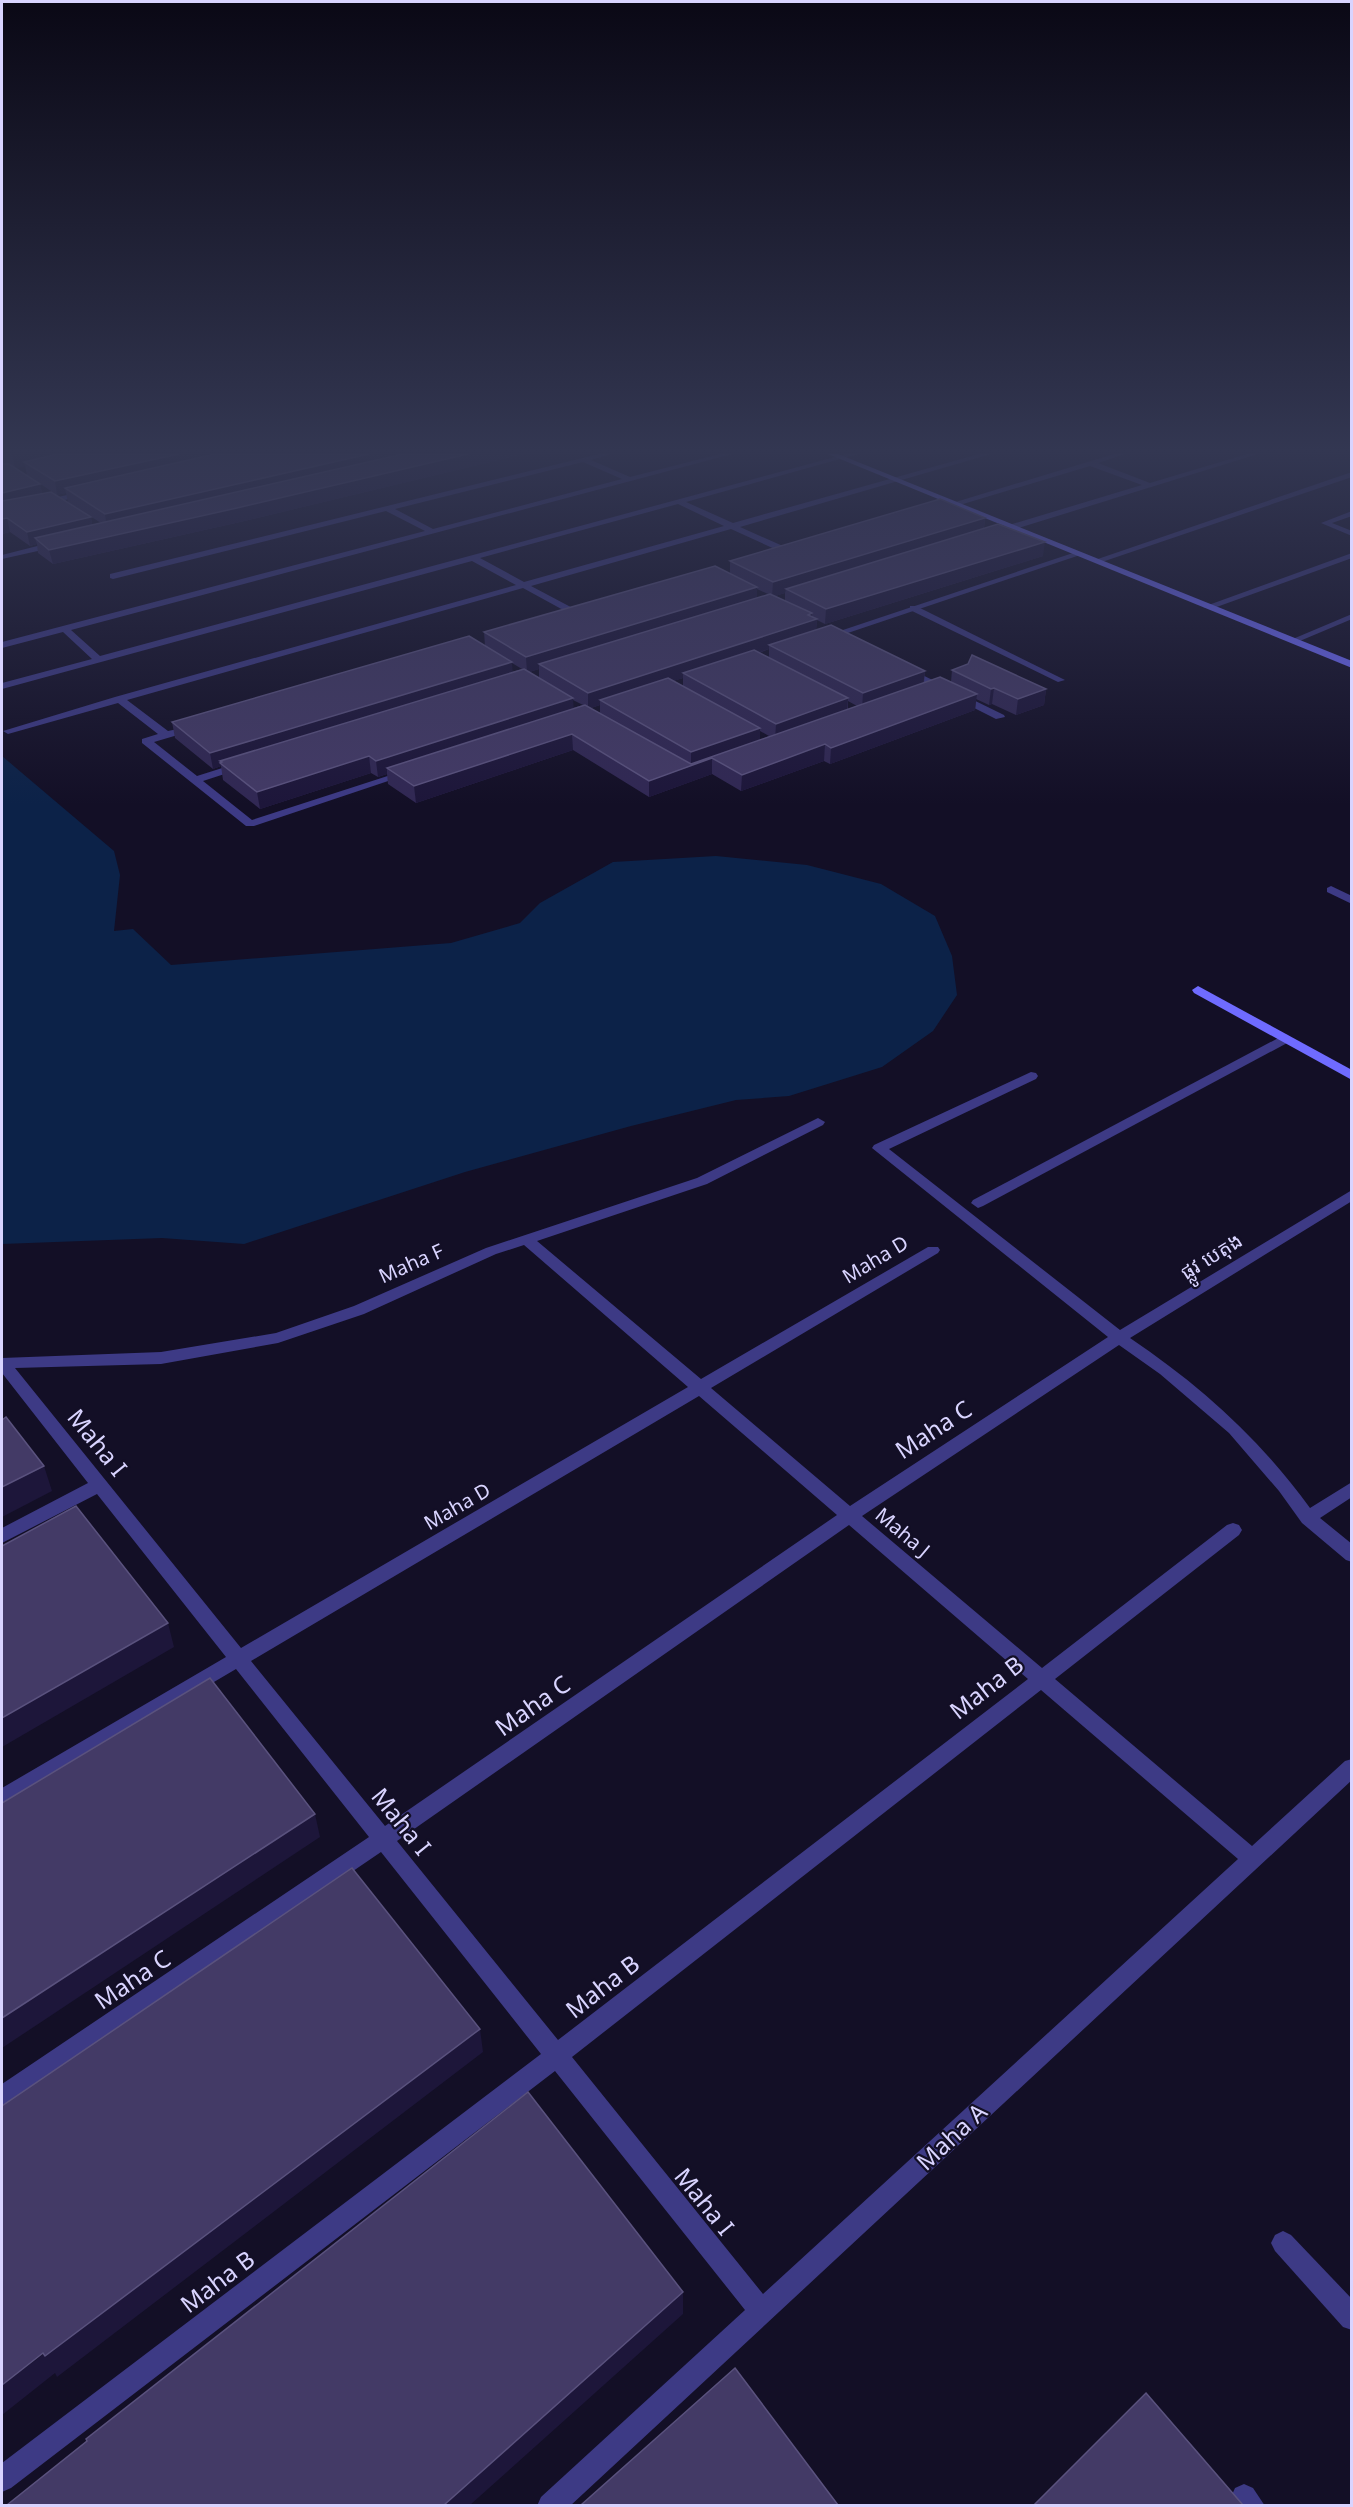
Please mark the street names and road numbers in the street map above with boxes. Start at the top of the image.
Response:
street label: ផ្លូវ បេតុង [1175,1226,1250,1291]
street label: Maha D [837,1229,913,1289]
street label: Maha F [374,1237,448,1289]
street label: Maha C [888,1392,978,1466]
street label: Maha I [61,1401,135,1483]
street label: Maha D [419,1476,495,1536]
street label: Maha J [870,1501,936,1563]
street label: Maha B [942,1648,1030,1726]
street label: Maha C [488,1667,576,1743]
street label: Maha I [365,1780,439,1862]
street label: Maha C [88,1942,176,2016]
street label: Maha B [558,1947,646,2025]
street label: Maha A [909,2094,994,2177]
street label: Maha I [668,2160,742,2242]
street label: Maha B [173,2242,261,2320]

